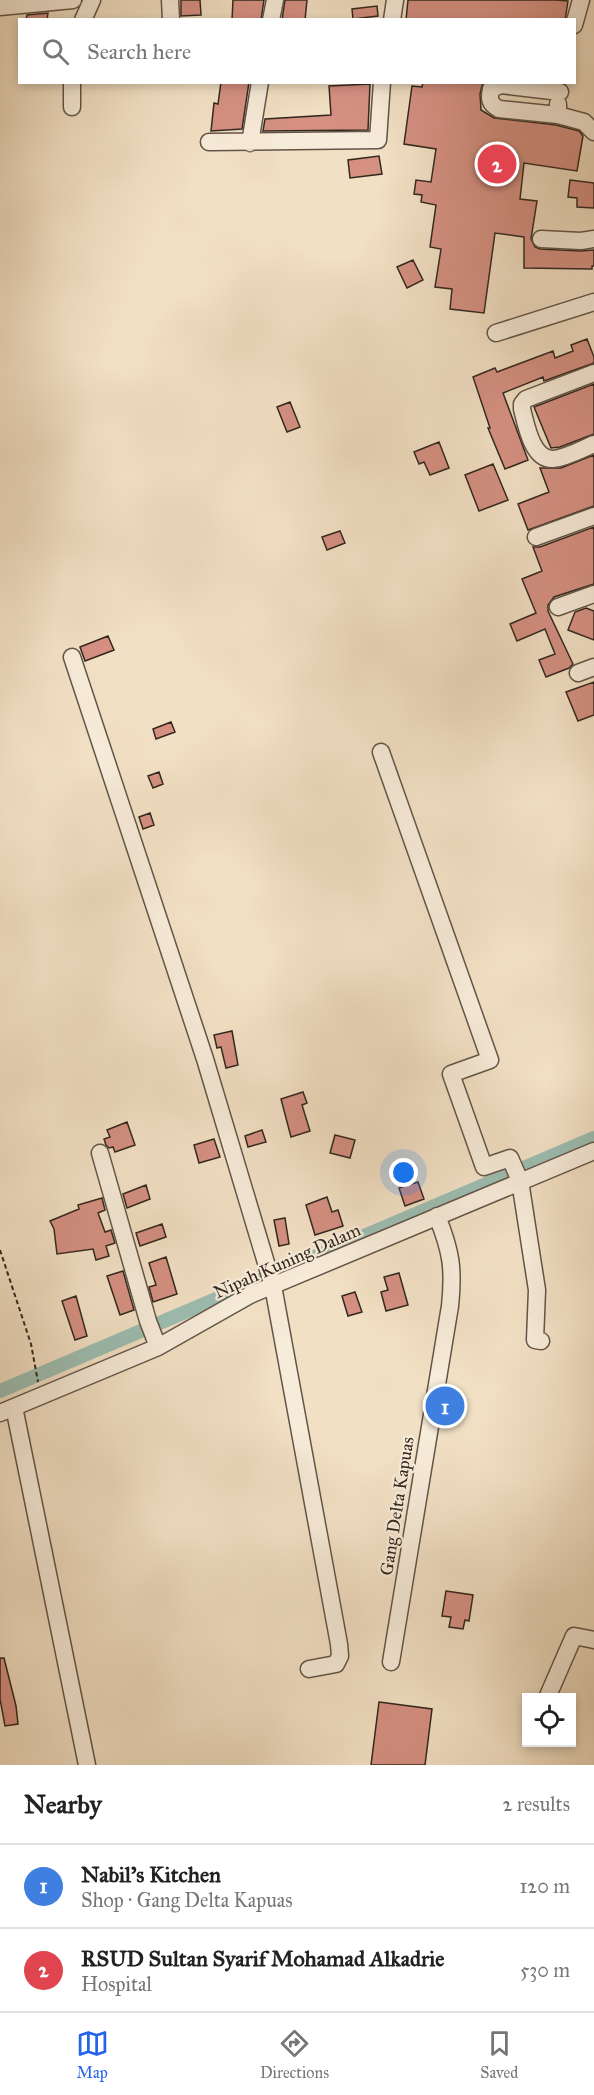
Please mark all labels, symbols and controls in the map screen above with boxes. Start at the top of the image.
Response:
search box [18,18,576,84]
icon: search [39,35,72,68]
text: Search here [87,38,191,65]
pin: 2 [478,142,516,186]
your location [389,1158,418,1187]
street label: Nipah Kuning Dalam [210,1219,364,1304]
pin: 1 [426,1384,464,1428]
street label: Gang Delta Kapuas [375,1435,420,1577]
map controls [522,1693,576,1747]
button: locate [522,1693,576,1747]
text: Nearby [24,1788,102,1820]
text: 2 results [502,1792,570,1816]
text: Nabil's Kitchen [81,1861,221,1888]
text: 1 [40,1874,47,1898]
text: 120 m [519,1874,570,1898]
text: Shop · Gang Delta Kapuas [81,1888,293,1912]
text: RSUD Sultan Syarif Mohamad Alkadrie [81,1945,444,1972]
text: 2 [39,1958,48,1982]
text: 530 m [520,1958,570,1982]
text: Hospital [81,1972,152,1996]
tab: Map [76,2027,109,2082]
tab: Directions [260,2027,329,2082]
tab: Saved [480,2027,518,2082]

